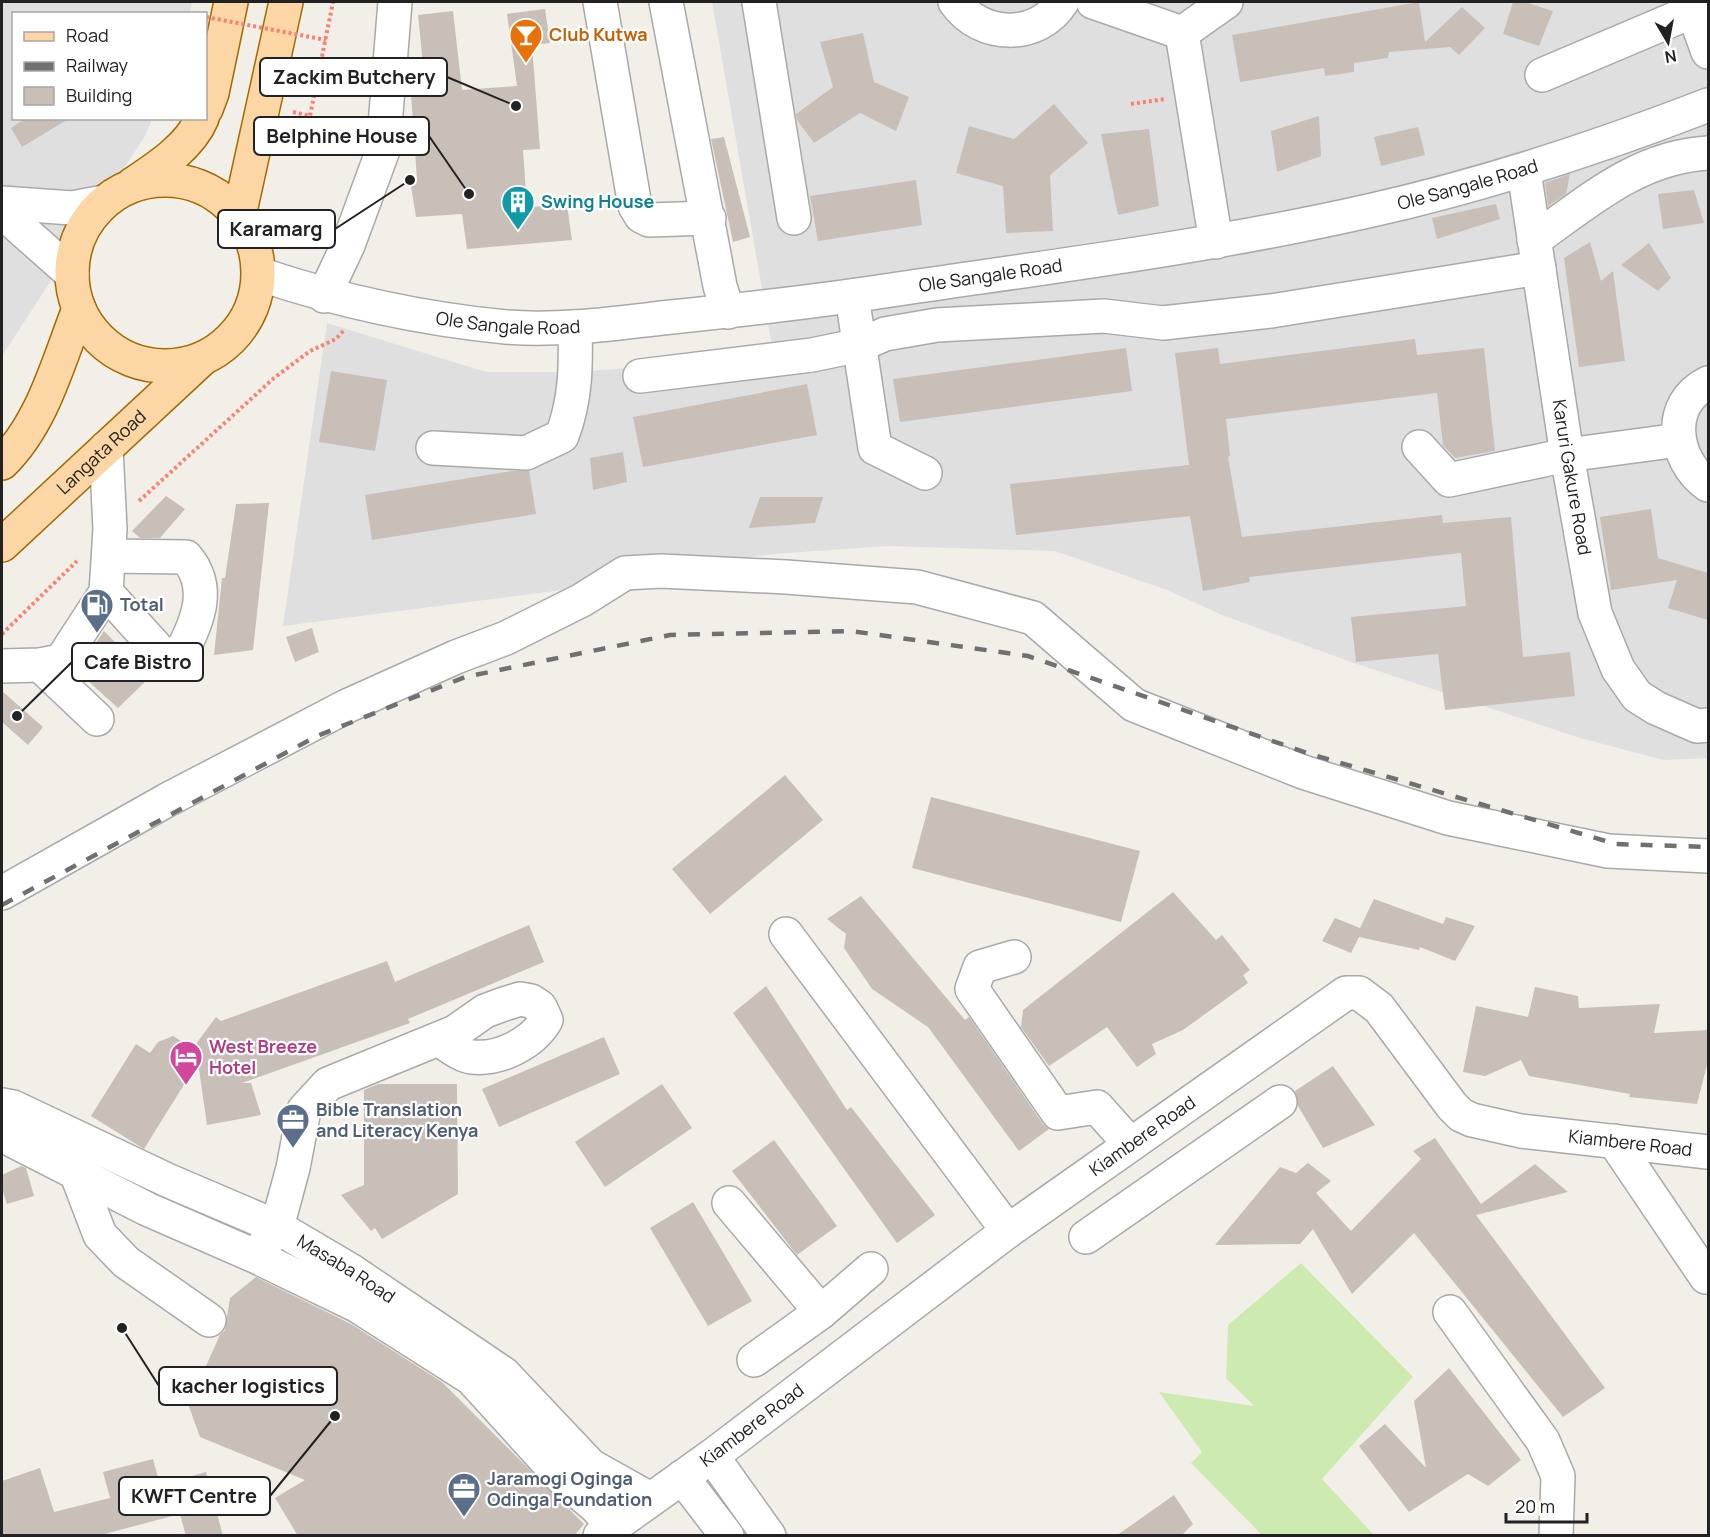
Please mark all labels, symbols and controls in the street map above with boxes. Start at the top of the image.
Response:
legend [12,12,207,120]
north arrow [1638,12,1698,72]
bar icon: Club Kutwa [508,17,544,64]
place label: Club Kutwa [549,22,648,46]
text: Road [66,23,109,47]
text: N [1663,45,1678,69]
text: Railway [66,53,128,77]
callout: Zackim Butchery [260,58,447,96]
text: Zackim Butchery [273,63,436,90]
text: Building [66,83,132,107]
callout: Belphine House [254,117,429,155]
text: Belphine House [266,122,418,149]
street label: Ole Sangale Road [1395,153,1541,215]
building icon: Swing House [500,184,536,231]
place label: Swing House [541,189,654,213]
callout: Karamarg [218,210,335,248]
text: Karamarg [229,215,323,242]
street label: Ole Sangale Road [917,252,1064,297]
street label: Ole Sangale Road [434,305,581,339]
street label: Karuri Gakure Road [1548,398,1598,557]
street label: Langata Road [51,404,151,499]
fuel station icon: Total [79,587,115,634]
place label: Total [120,592,164,616]
callout: Cafe Bistro [72,643,203,681]
text: Cafe Bistro [84,648,192,675]
place label: West Breeze Hotel [209,1034,317,1079]
hotel icon: West Breeze Hotel [168,1039,204,1086]
street label: Kiambere Road [1084,1090,1200,1181]
place label: Bible Translation and Literacy Kenya [316,1097,478,1142]
office icon: Bible Translation and Literacy Kenya [275,1102,311,1149]
street label: Kiambere Road [1567,1123,1694,1161]
street label: Masaba Road [293,1228,400,1308]
callout: kacher logistics [159,1367,337,1405]
text: kacher logistics [171,1372,325,1399]
street label: Kiambere Road [695,1378,808,1472]
place label: Jaramogi Oginga Odinga Foundation [487,1466,652,1511]
office icon: Jaramogi Oginga Odinga Foundation [446,1471,482,1518]
callout: KWFT Centre [119,1477,270,1515]
text: KWFT Centre [131,1482,257,1509]
scale bar [1506,1486,1587,1524]
text: 20 m [1515,1494,1555,1518]

